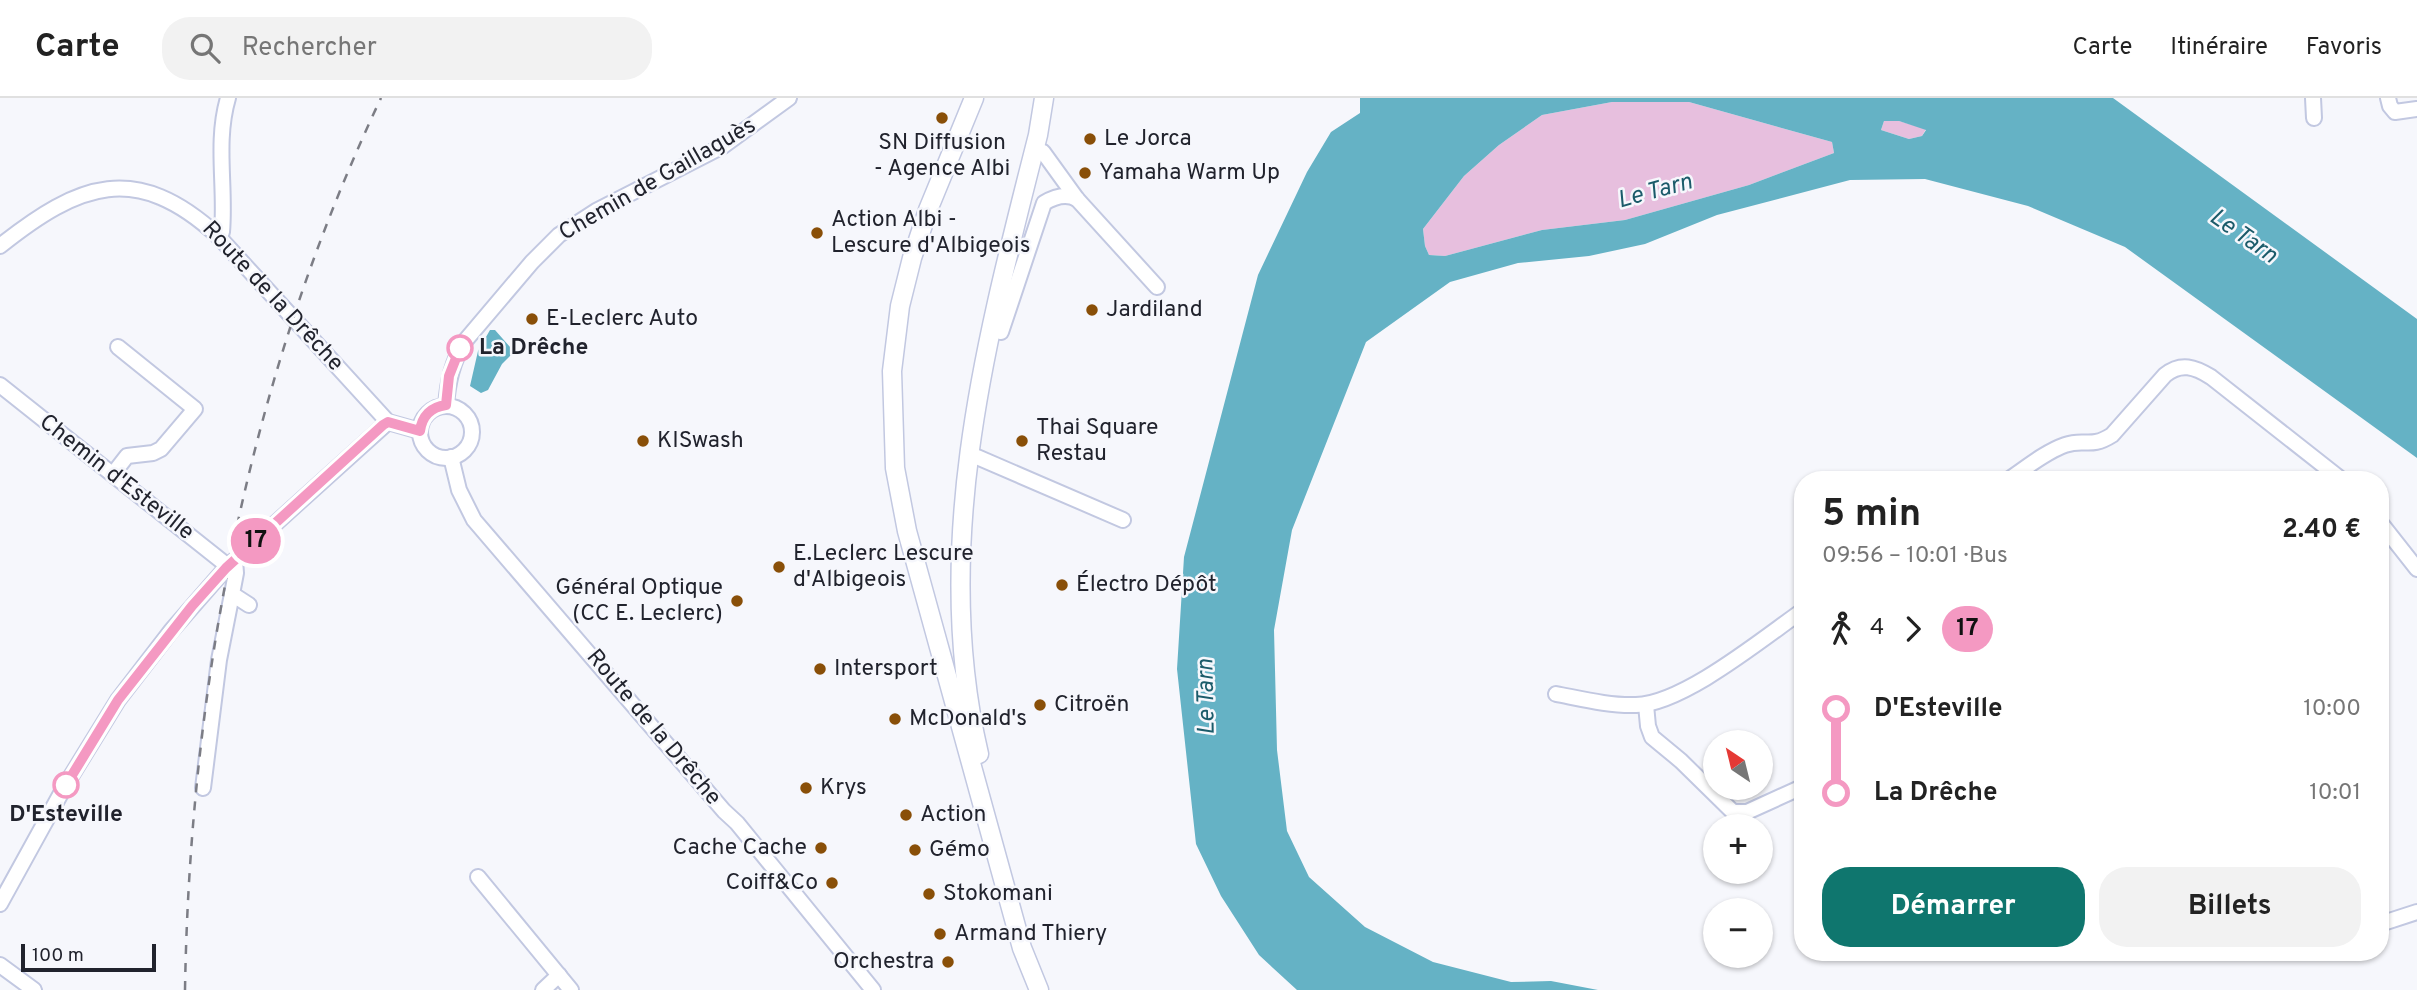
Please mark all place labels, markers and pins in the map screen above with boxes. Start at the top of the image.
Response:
marker: SN Diffusion - Agence Albi [934,110,950,126]
place label: Le Jorca [1104,125,1192,154]
place label: SN Diffusion - Agence Albi [874,129,1010,184]
marker: Le Jorca [1082,131,1098,147]
place label: Yamaha Warm Up [1099,159,1280,188]
marker: Yamaha Warm Up [1077,165,1093,181]
place label: Action Albi - Lescure d'Albigeois [831,206,1030,261]
marker: Action Albi - Lescure d'Albigeois [809,225,825,241]
place label: Jardiland [1106,296,1203,325]
marker: Jardiland [1084,302,1100,318]
place label: E-Leclerc Auto [546,305,698,334]
marker: E-Leclerc Auto [524,311,540,327]
place label: La Drêche [479,334,588,363]
marker: La Drêche [447,335,473,361]
place label: Thai Square Restau [1036,414,1158,469]
place label: KISwash [657,427,744,456]
marker: KISwash [635,433,651,449]
marker: Thai Square Restau [1014,433,1030,449]
place label: E.Leclerc Lescure d'Albigeois [793,540,974,595]
marker: E.Leclerc Lescure d'Albigeois [771,559,787,575]
place label: Électro Dépôt [1076,570,1217,600]
place label: Général Optique (CC E. Leclerc) [555,574,723,629]
marker: Électro Dépôt [1054,577,1070,593]
marker: Général Optique (CC E. Leclerc) [729,593,745,609]
place label: Intersport [834,655,938,684]
marker: Intersport [812,661,828,677]
place label: Citroën [1054,691,1129,720]
marker: Citroën [1032,697,1048,713]
place label: McDonald's [909,705,1027,734]
marker: McDonald's [887,711,903,727]
marker: D'Esteville [53,772,79,798]
place label: Krys [820,774,867,803]
marker: Krys [798,780,814,796]
place label: D'Esteville [9,801,123,830]
place label: Action [920,801,986,830]
marker: Action [898,807,914,823]
place label: Cache Cache [673,834,807,863]
place label: Gémo [929,836,990,865]
marker: Cache Cache [813,840,829,856]
marker: Gémo [907,842,923,858]
place label: Coiff&Co [725,869,818,898]
marker: Coiff&Co [824,875,840,891]
place label: Stokomani [943,880,1053,909]
marker: Stokomani [921,886,937,902]
place label: Armand Thiery [954,920,1107,949]
marker: Armand Thiery [932,926,948,942]
place label: Orchestra [833,948,934,977]
marker: Orchestra [940,954,956,970]

